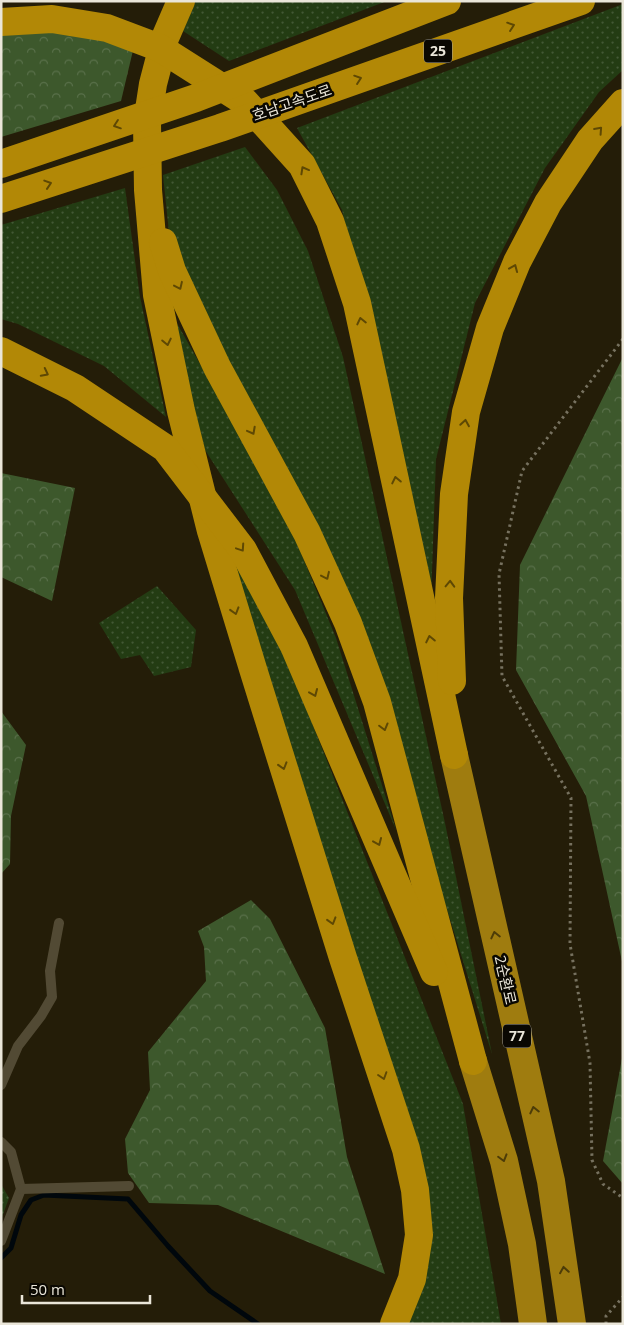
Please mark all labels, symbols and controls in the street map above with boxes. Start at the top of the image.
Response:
one-way arrow [507,21,515,31]
road number: 25 [424,40,452,62]
one-way arrow [353,75,362,85]
street label: 호남고속도로 [249,79,334,125]
one-way arrow [113,119,121,129]
one-way arrow [593,126,602,135]
one-way arrow [300,167,310,176]
one-way arrow [43,180,51,190]
one-way arrow [508,264,519,273]
one-way arrow [173,281,184,290]
one-way arrow [356,317,367,326]
one-way arrow [161,338,172,347]
one-way arrow [40,367,49,377]
one-way arrow [459,418,469,427]
one-way arrow [246,426,256,435]
one-way arrow [391,476,402,485]
one-way arrow [234,543,244,552]
one-way arrow [320,571,331,580]
one-way arrow [444,580,455,588]
one-way arrow [230,606,240,615]
one-way arrow [425,635,436,644]
one-way arrow [308,688,319,697]
one-way arrow [378,723,389,732]
one-way arrow [277,762,287,770]
one-way arrow [372,837,383,846]
one-way arrow [326,917,336,925]
one-way arrow [490,930,500,939]
street label: 2순환로 [491,953,521,1006]
road number: 77 [503,1024,531,1048]
one-way arrow [377,1071,387,1079]
one-way arrow [529,1106,540,1115]
one-way arrow [497,1153,507,1161]
one-way arrow [559,1265,570,1273]
scale bar [22,1272,150,1304]
text: 50 m [30,1279,65,1299]

